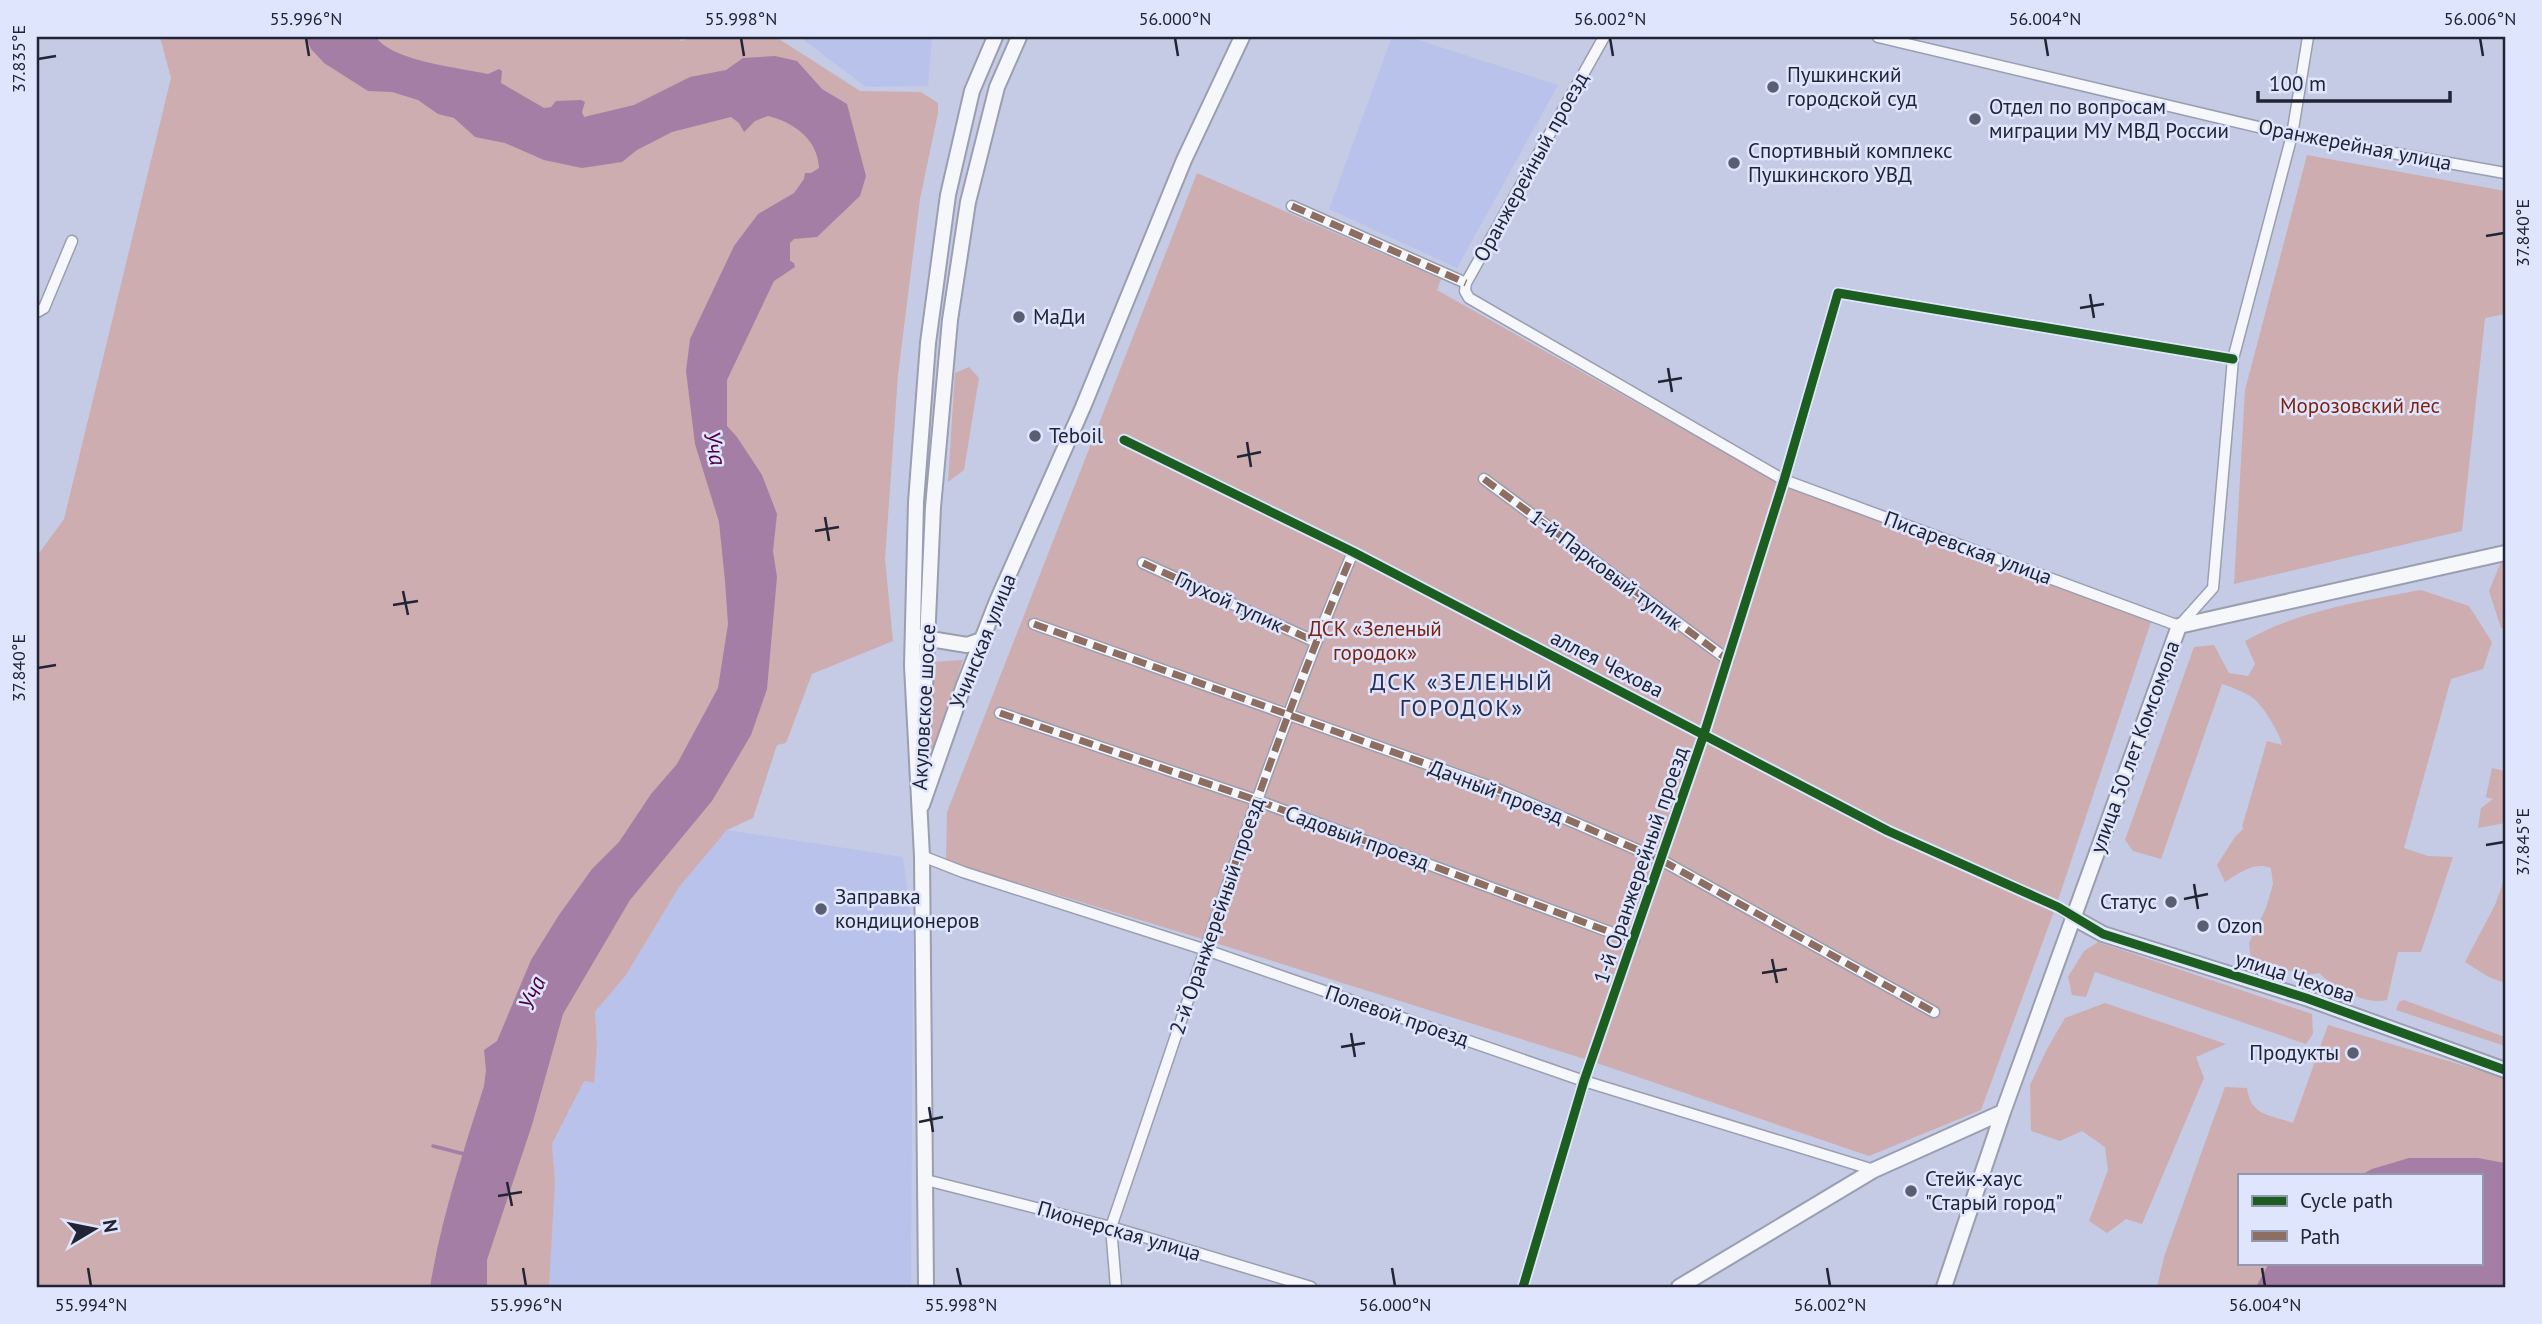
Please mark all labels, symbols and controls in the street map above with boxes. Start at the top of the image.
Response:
text: 55.996°N [270,7,342,30]
text: 55.998°N [705,7,777,30]
text: 56.000°N [1139,7,1211,30]
text: 56.002°N [1574,7,1646,30]
text: 56.004°N [2009,7,2081,30]
text: 56.006°N [2444,7,2516,30]
text: 37.835°E [7,25,30,93]
scale bar [2258,60,2451,104]
place label: Пушкинский городской суд [1787,61,1917,112]
street label: Оранжерейный проезд [1467,67,1594,266]
text: 100 m [2269,70,2326,97]
marker: Пушкинский городской суд [1765,79,1781,95]
place label: Отдел по вопросам миграции МУ МВД России [1989,93,2229,144]
marker: Отдел по вопросам миграции МУ МВД России [1967,111,1983,127]
street label: Оранжерейная улица [2256,113,2454,176]
place label: Спортивный комплекс Пушкинского УВД [1748,137,1952,188]
marker: Спортивный комплекс Пушкинского УВД [1726,155,1742,171]
text: 37.840°E [2511,199,2534,267]
place label: МаДи [1033,303,1086,330]
marker: МаДи [1011,309,1027,325]
park label: Морозовский лес [2280,392,2440,419]
place label: Teboil [1049,422,1103,449]
water label: Уча [698,428,733,468]
marker: Teboil [1027,428,1043,444]
street label: 1-й Парковый тупик [1524,503,1688,636]
street label: Писаревская улица [1881,505,2056,590]
street label: Глухой тупик [1171,565,1288,638]
street label: Учинская улица [943,569,1022,712]
park label: ДСК «Зеленый городок» [1308,615,1442,666]
street label: Акуловское шоссе [906,623,941,791]
street label: аллея Чехова [1546,624,1668,704]
text: 37.840°E [7,634,30,702]
street label: улица 50 лет Комсомола [2083,637,2186,857]
district label: ДСК «ЗЕЛЕНЫЙ ГОРОДОК» [1370,667,1554,722]
street label: 1-й Оранжерейный проезд [1587,743,1694,987]
street label: Дачный проезд [1425,753,1567,830]
street label: 2-й Оранжерейный проезд [1163,794,1270,1038]
street label: Садовый проезд [1281,799,1433,876]
text: 37.845°E [2511,808,2534,876]
place label: Заправка кондиционеров [835,883,980,934]
place label: Статус [2100,888,2157,915]
marker: Статус [2163,894,2179,910]
marker: Заправка кондиционеров [813,901,829,917]
place label: Ozon [2217,912,2263,939]
marker: Ozon [2195,918,2211,934]
street label: улица Чехова [2232,944,2359,1009]
water label: Уча [511,971,552,1014]
street label: Полевой проезд [1322,978,1473,1053]
place label: Продукты [2249,1039,2339,1066]
marker: Продукты [2345,1045,2361,1061]
place label: Стейк-хаус "Старый город" [1925,1165,2063,1216]
legend [2238,1174,2482,1264]
marker: Стейк-хаус "Старый город" [1903,1183,1919,1199]
text: Cycle path [2300,1187,2393,1214]
north arrow [60,1194,130,1264]
street label: Пионерская улица [1034,1194,1204,1267]
text: N [98,1218,124,1234]
text: Path [2300,1223,2340,1250]
text: 55.994°N [55,1293,127,1316]
text: 55.996°N [490,1293,562,1316]
text: 55.998°N [925,1293,997,1316]
text: 56.000°N [1359,1293,1431,1316]
text: 56.002°N [1794,1293,1866,1316]
text: 56.004°N [2229,1293,2301,1316]

